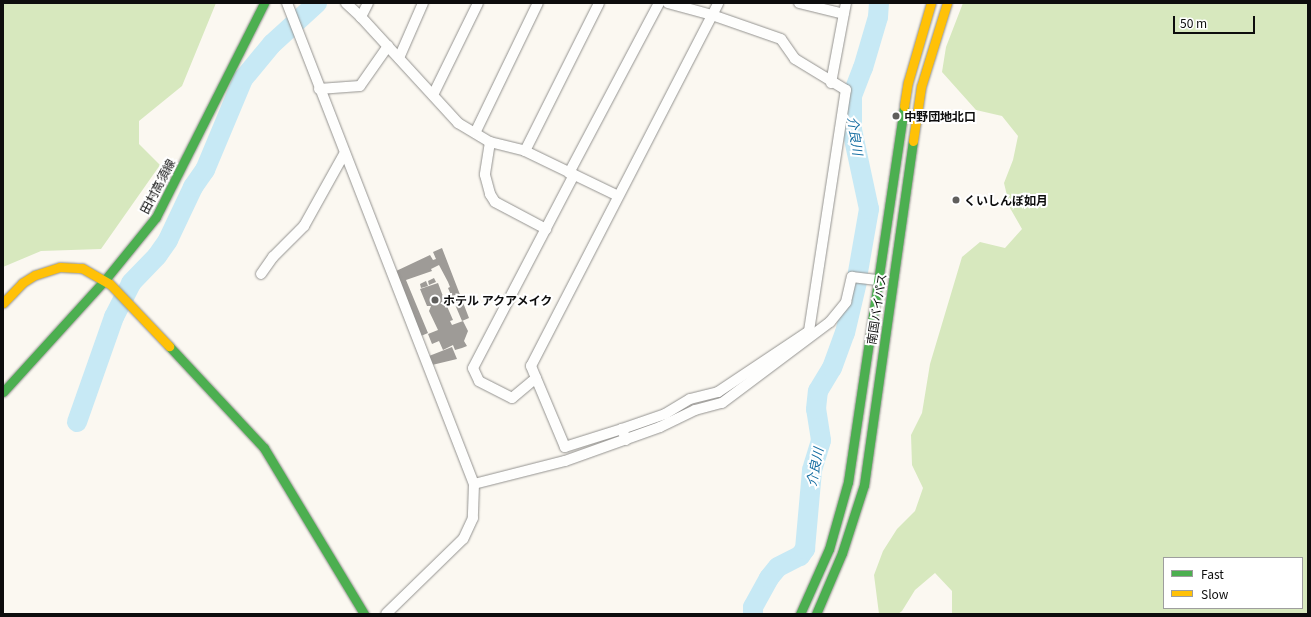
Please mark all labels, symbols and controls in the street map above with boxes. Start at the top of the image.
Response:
scale bar [1175,8,1257,34]
text: 50 m [1180,14,1207,31]
place label: 中野団地北口 [904,109,976,123]
marker: 中野団地北口 [891,111,901,121]
water label: 介良川 [845,116,865,156]
street label: 田村高須線 [137,156,177,216]
place label: くいしんぼ如月 [964,193,1048,207]
marker: くいしんぼ如月 [951,195,961,205]
street label: 南国バイパス [863,272,889,346]
place label: ホテル アクアメイク [443,293,554,307]
marker: ホテル アクアメイク [430,295,440,305]
water label: 介良川 [804,446,826,488]
legend [1163,557,1303,609]
text: Fast [1201,565,1224,582]
text: Slow [1201,585,1228,602]

